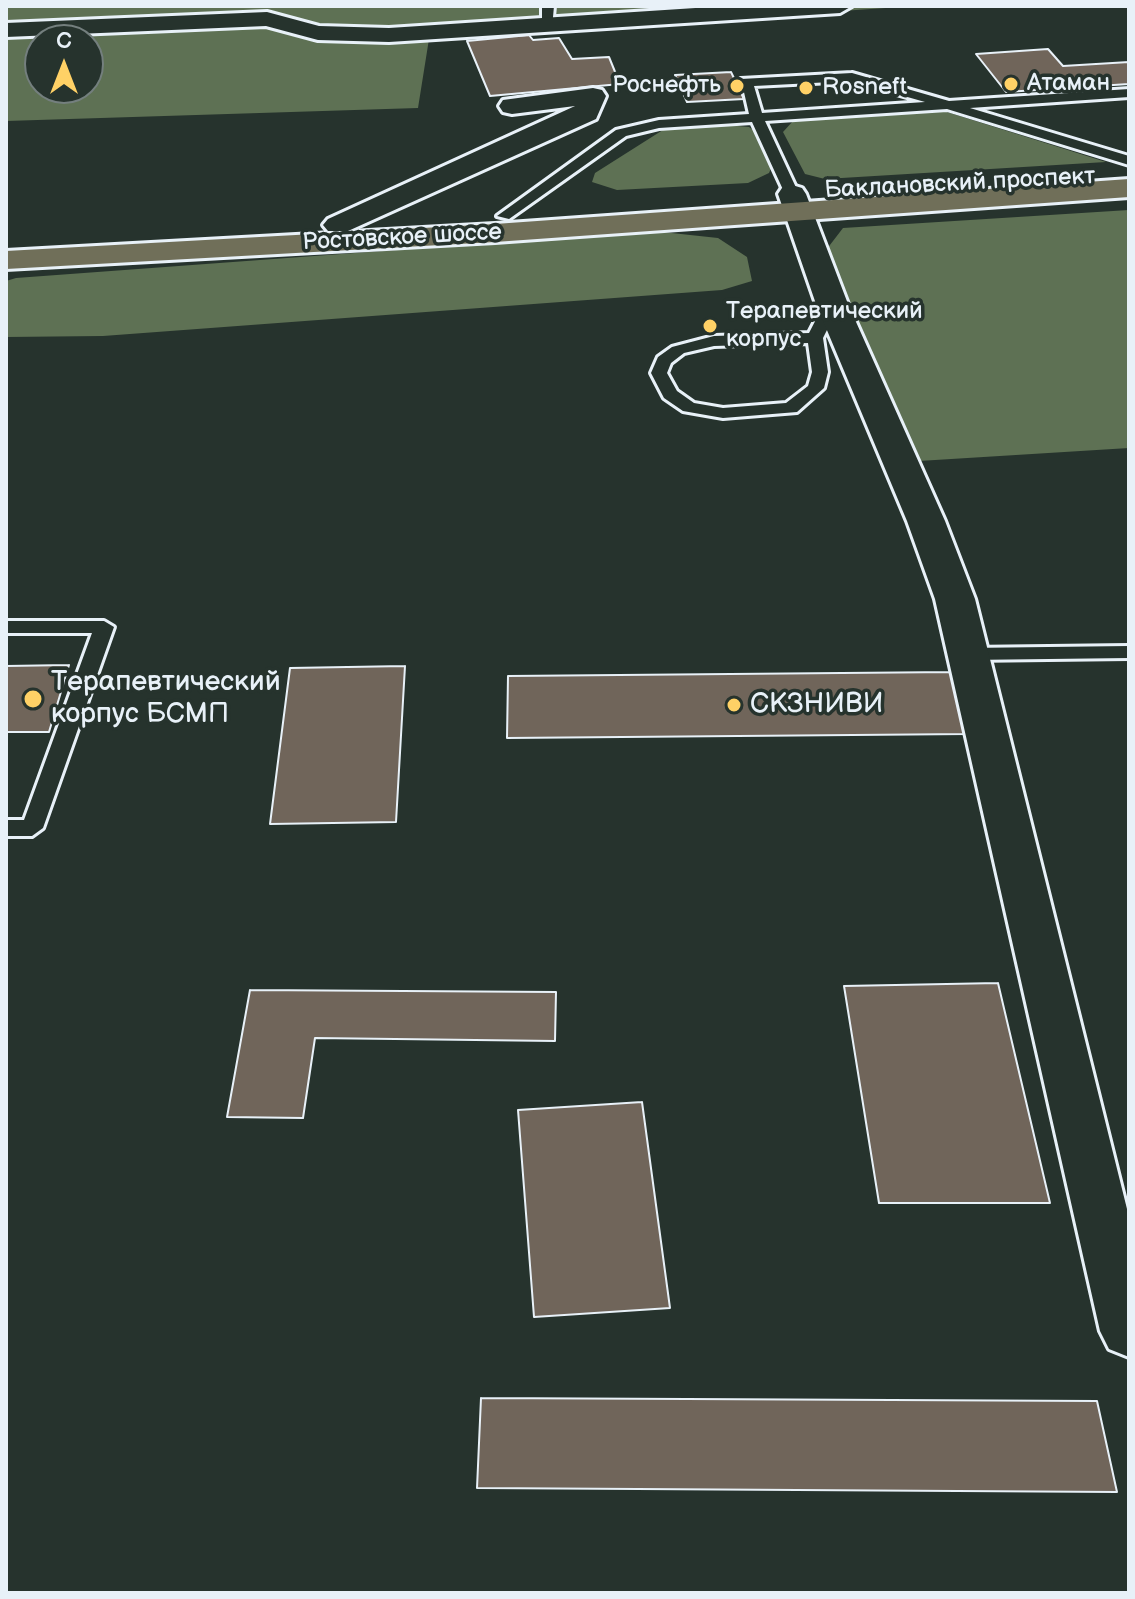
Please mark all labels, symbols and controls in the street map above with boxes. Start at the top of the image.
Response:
north arrow [24,24,104,104]
text: С [56,28,72,55]
place label: Атаман [1027,70,1110,98]
place label: Роснефть [612,72,721,100]
place label: Rosneft [822,74,907,102]
marker: Атаман [1002,75,1020,93]
marker: Роснефть [728,77,746,95]
marker: Rosneft [797,79,815,97]
street label: Баклановский проспект [824,163,1096,205]
street label: Ростовское шоссе [302,218,502,258]
place label: Терапевтический корпус [726,298,923,354]
marker: Терапевтический корпус [701,317,719,335]
place label: Терапевтический корпус БСМП [51,666,281,732]
marker: Терапевтический корпус БСМП [22,688,44,710]
place label: СКЗНИВИ [750,688,883,722]
marker: СКЗНИВИ [725,696,743,714]

